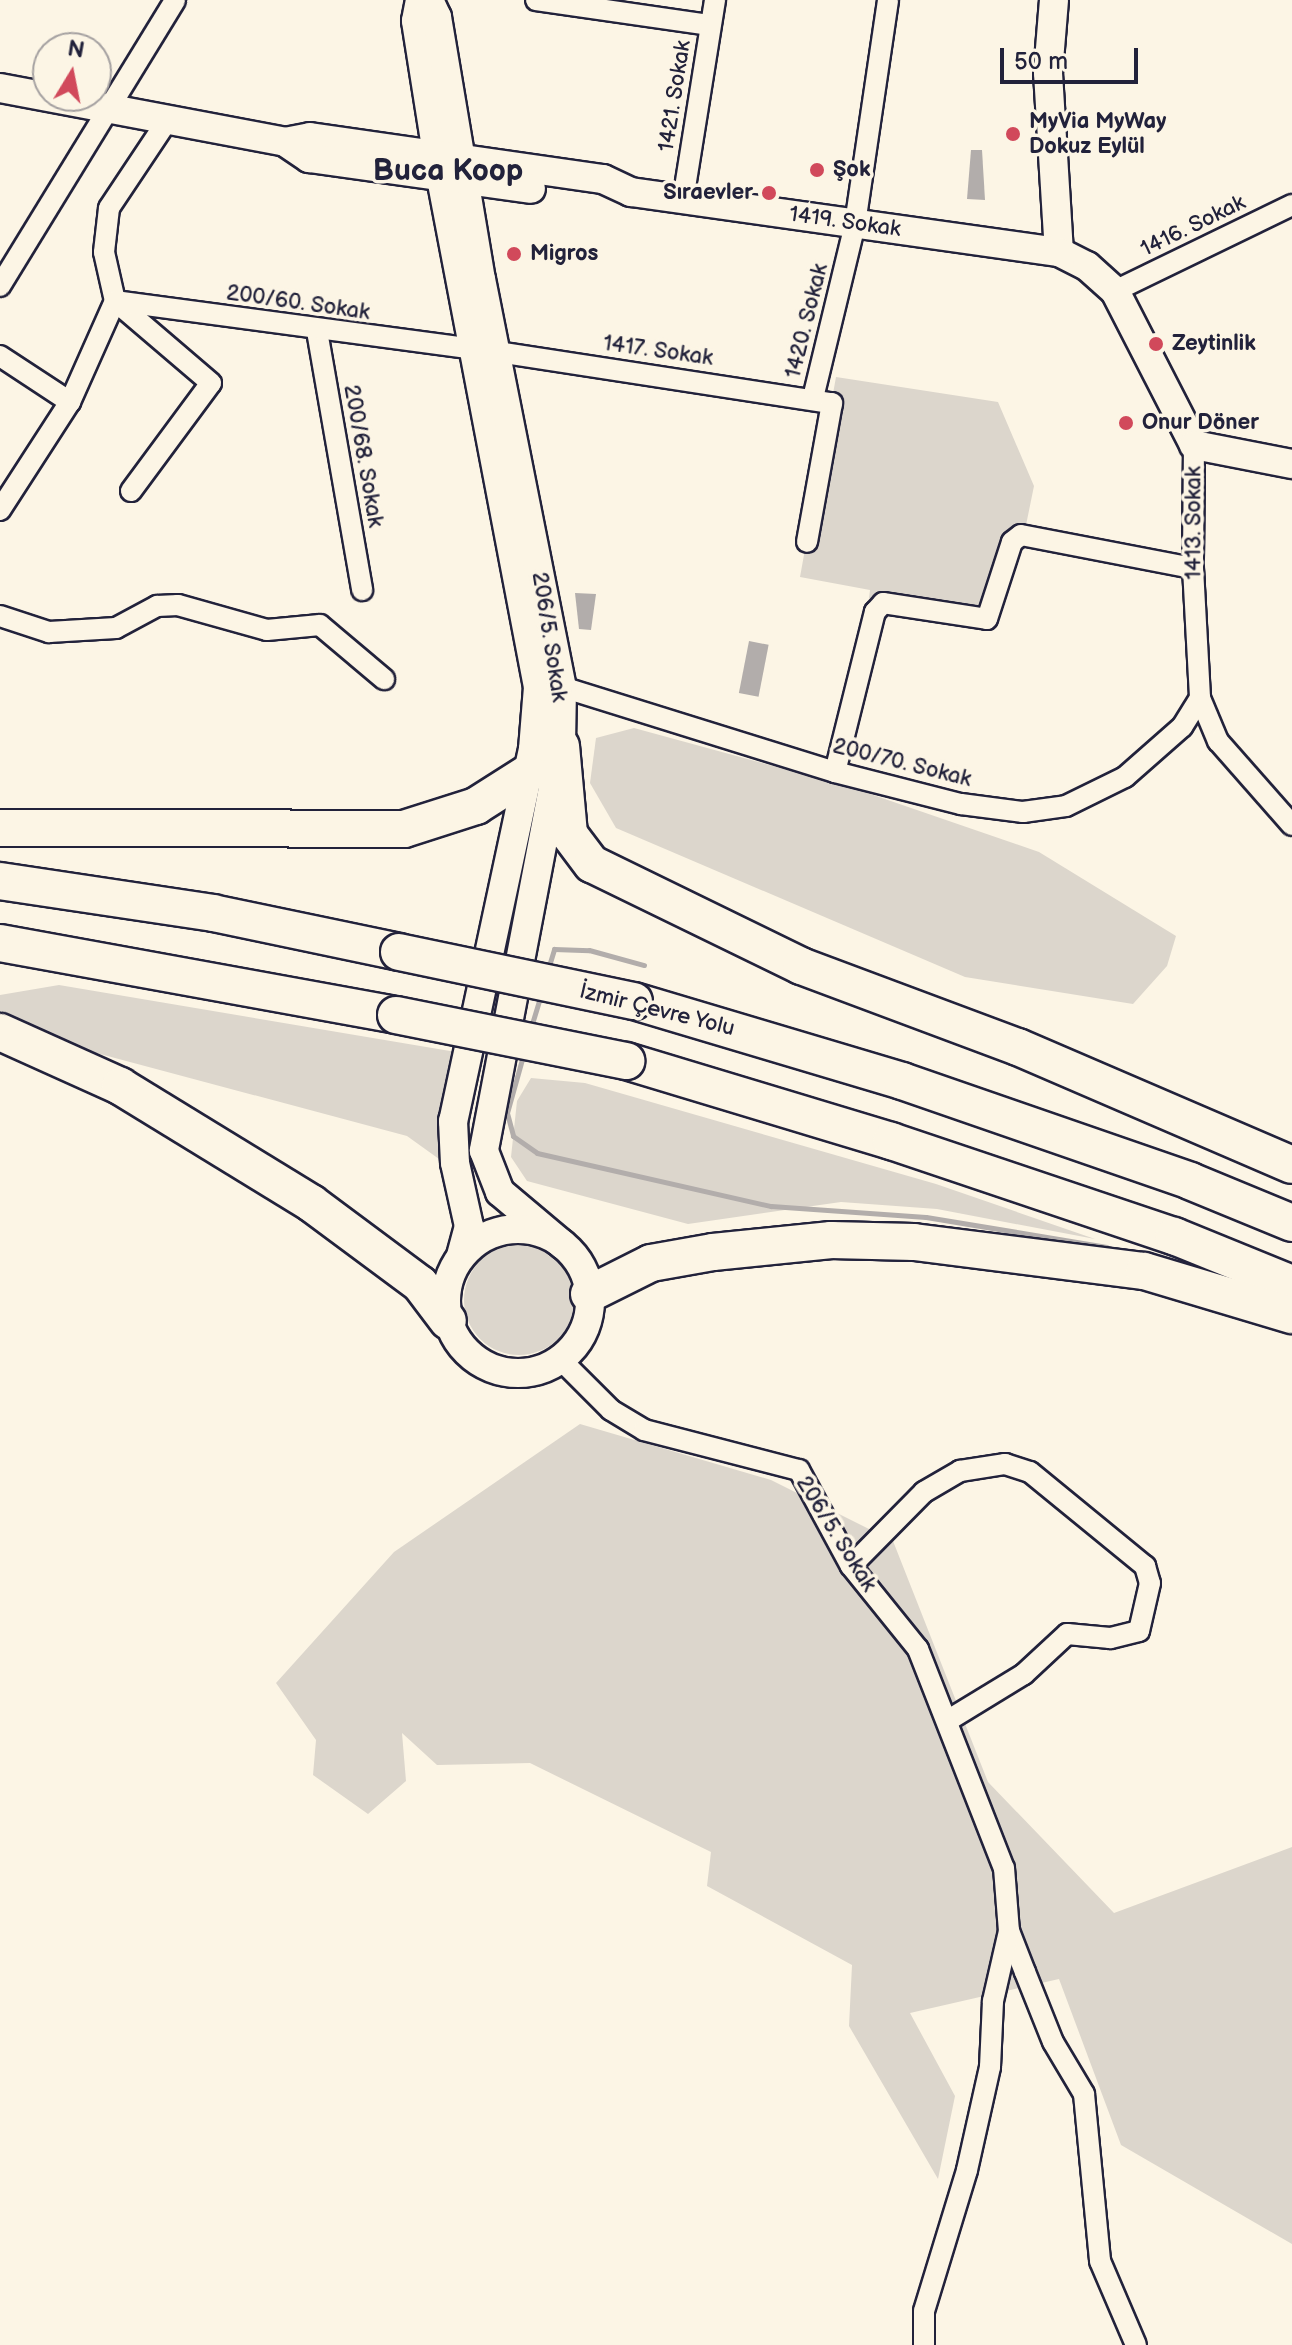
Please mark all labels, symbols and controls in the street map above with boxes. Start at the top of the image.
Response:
north arrow [32,32,112,112]
scale bar [1004,32,1142,82]
text: N [65,35,86,65]
street label: 1421. Sokak [653,38,697,154]
text: 50 m [1014,47,1068,76]
place label: MyVia MyWay Dokuz Eylül [1029,108,1166,160]
marker: MyVia MyWay Dokuz Eylül [1004,125,1022,143]
district label: Buca Koop [373,153,523,189]
place label: Şok [833,157,870,183]
marker: Şok [808,161,826,179]
place label: Sıraevler [663,180,753,206]
marker: Sıraevler [760,184,778,202]
street label: 1416. Sokak [1136,189,1250,263]
street label: 1419. Sokak [787,201,903,243]
place label: Migros [530,241,598,267]
marker: Migros [505,245,523,263]
street label: 1420. Sokak [780,261,834,381]
street label: 200/60. Sokak [224,280,372,326]
street label: 1417. Sokak [601,330,715,372]
place label: Zeytinlik [1172,331,1256,357]
marker: Zeytinlik [1147,335,1165,353]
street label: 200/68. Sokak [337,382,389,530]
place label: Onur Döner [1142,410,1259,436]
marker: Onur Döner [1117,414,1135,432]
street label: 1413. Sokak [1181,466,1207,580]
street label: 206/5. Sokak [526,570,572,704]
street label: 200/70. Sokak [830,733,974,793]
street label: İzmir Çevre Yolu [576,978,738,1042]
street label: 206/5. Sokak [790,1471,882,1597]

